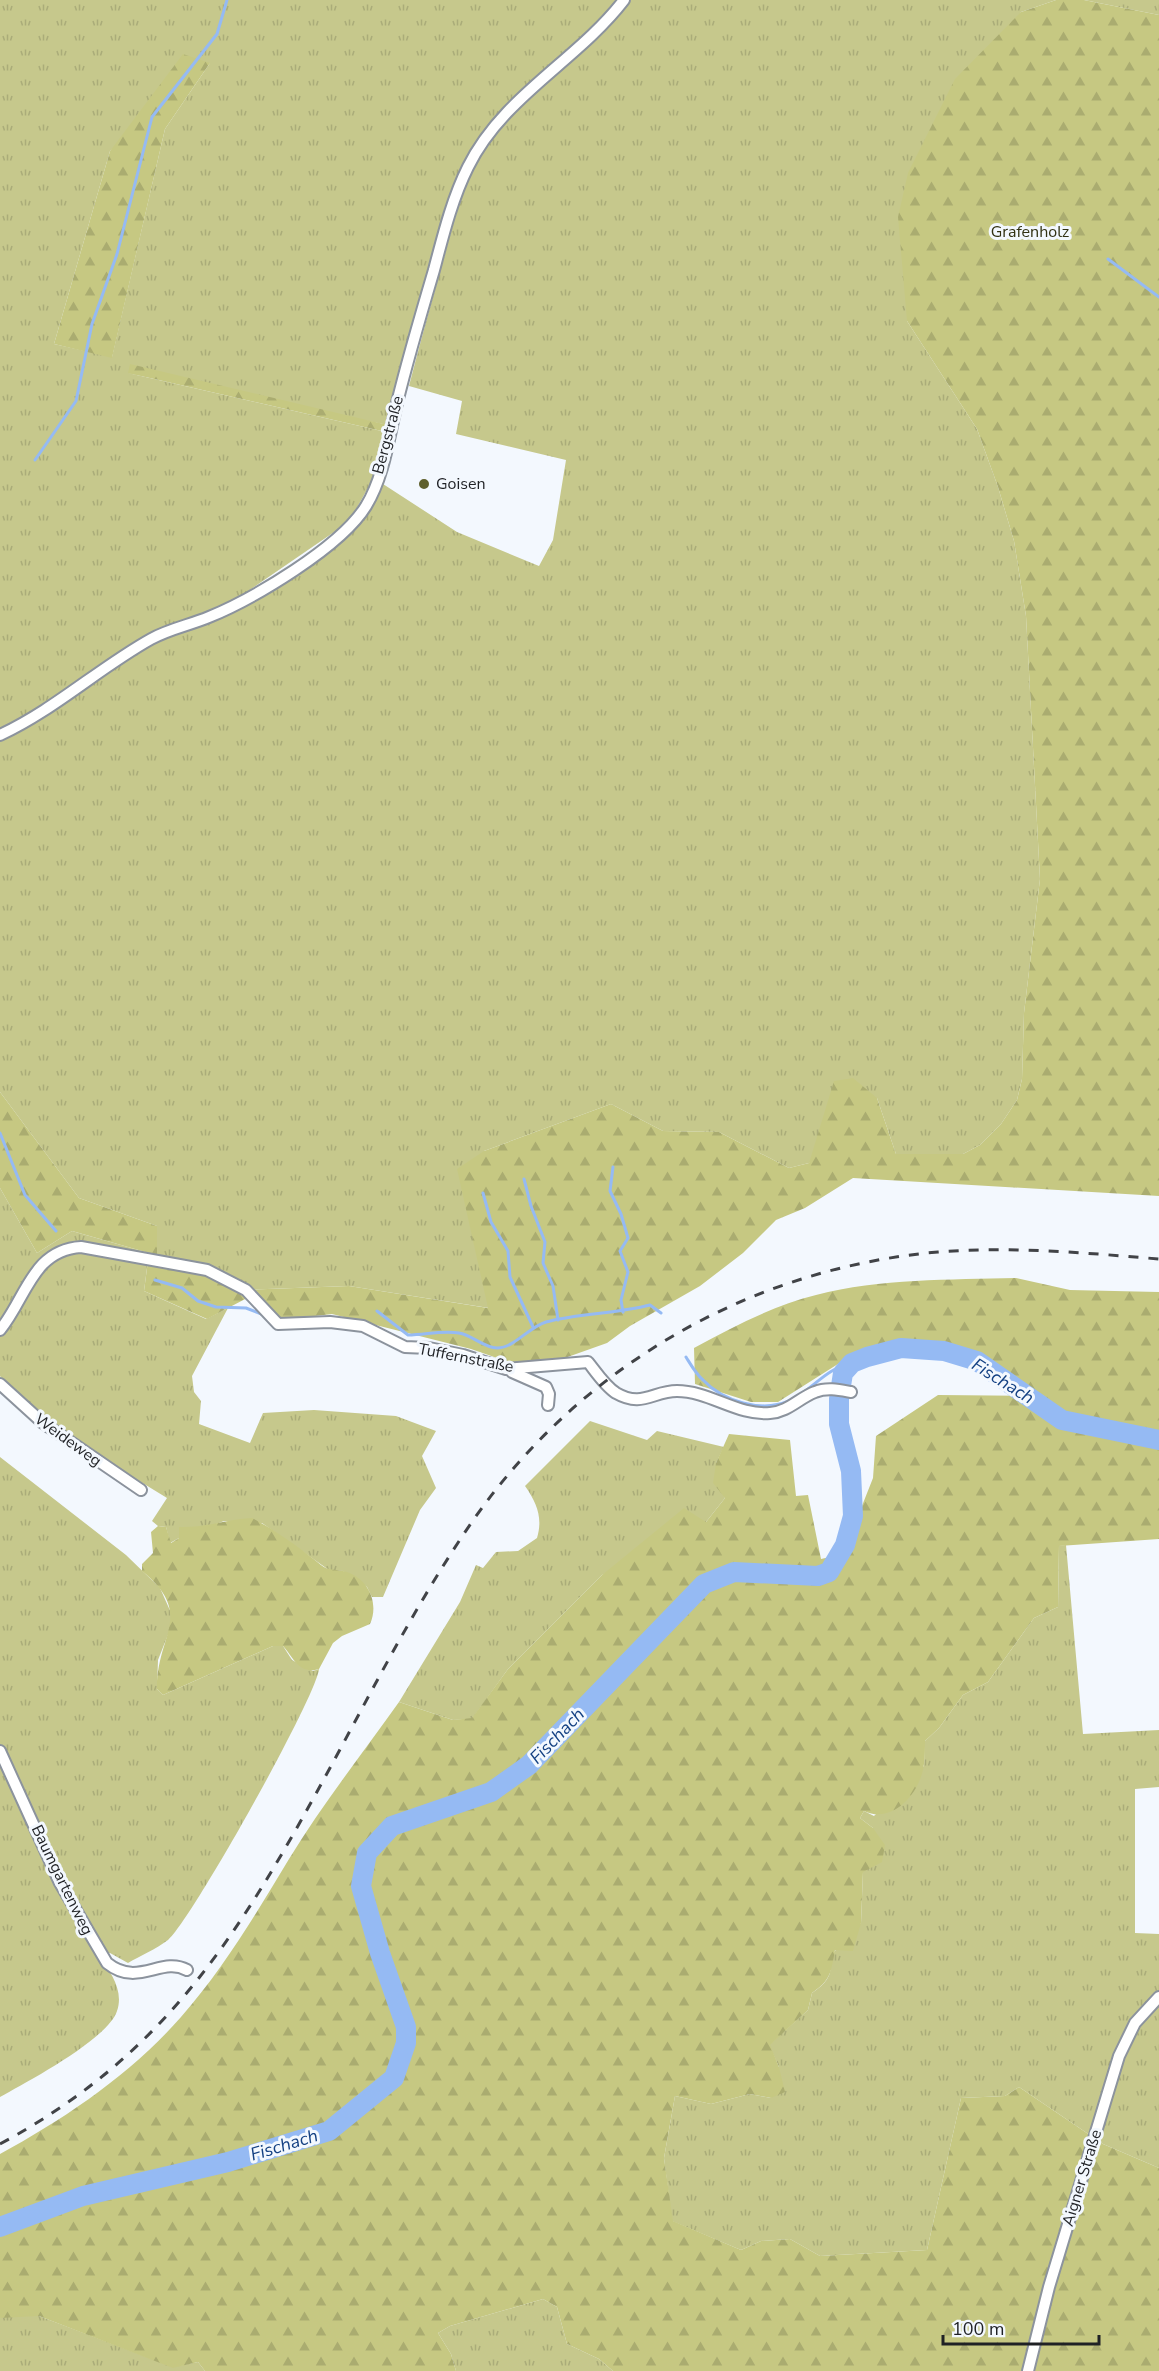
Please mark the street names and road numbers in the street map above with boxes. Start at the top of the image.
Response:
street label: Bergstraße [367,394,409,476]
street label: Tuffernstraße [416,1338,516,1378]
street label: Weideweg [30,1408,106,1472]
street label: Baumgartenweg [26,1821,98,1939]
street label: Aigner Straße [1057,2127,1107,2229]

